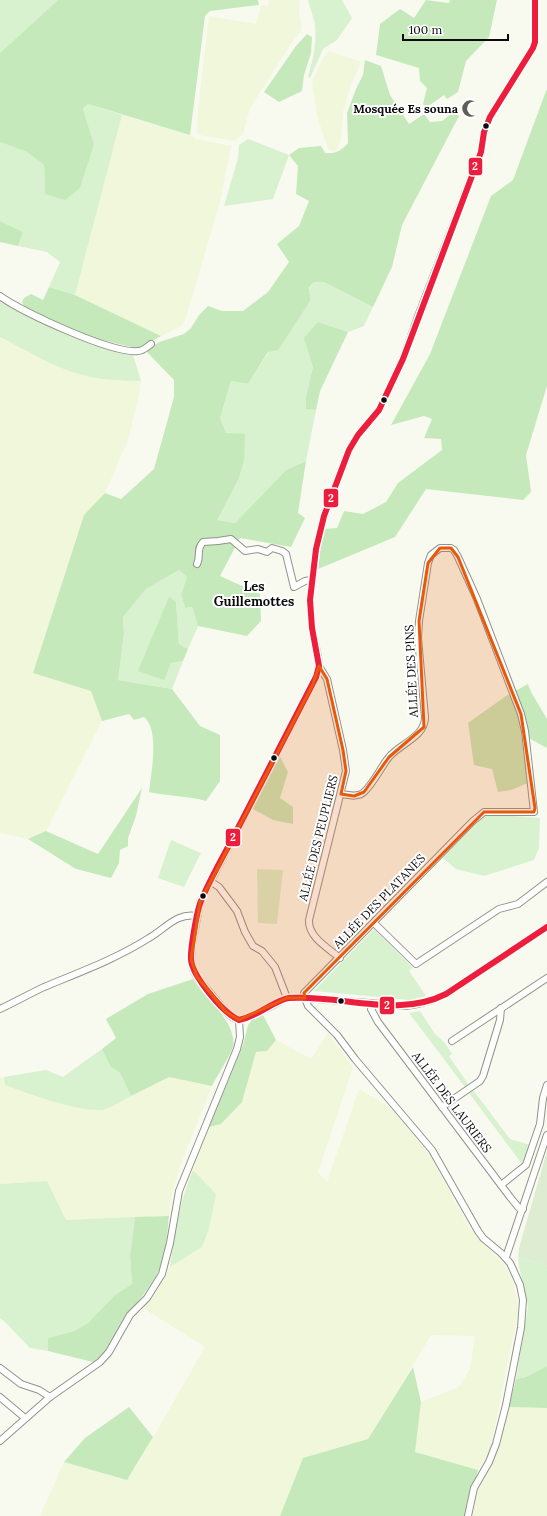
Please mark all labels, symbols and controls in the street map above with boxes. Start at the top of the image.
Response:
scale bar [403,16,508,42]
text: 100 m [409,22,442,37]
mosque icon: Mosquée Es souna [461,98,481,118]
place label: Mosquée Es souna [353,101,459,116]
unlabelled marker [481,121,491,131]
line badge: 2 [468,157,483,176]
text: 2 [472,159,478,173]
unlabelled marker [379,395,389,405]
line badge: 2 [323,488,339,508]
text: 2 [328,491,334,505]
district label: Les Guillemottes [214,578,294,610]
street label: ALLÉE DES PINS [401,624,421,719]
unlabelled marker [269,753,279,763]
street label: ALLÉE DES PEUPLIERS [295,773,341,904]
line badge: 2 [225,828,241,847]
text: 2 [230,830,236,844]
street label: ALLÉE DES PLATANES [329,850,428,952]
unlabelled marker [198,891,208,901]
unlabelled marker [336,996,346,1006]
line badge: 2 [379,996,395,1015]
text: 2 [384,998,390,1012]
street label: ALLÉE DES LAURIERS [409,1048,495,1156]

